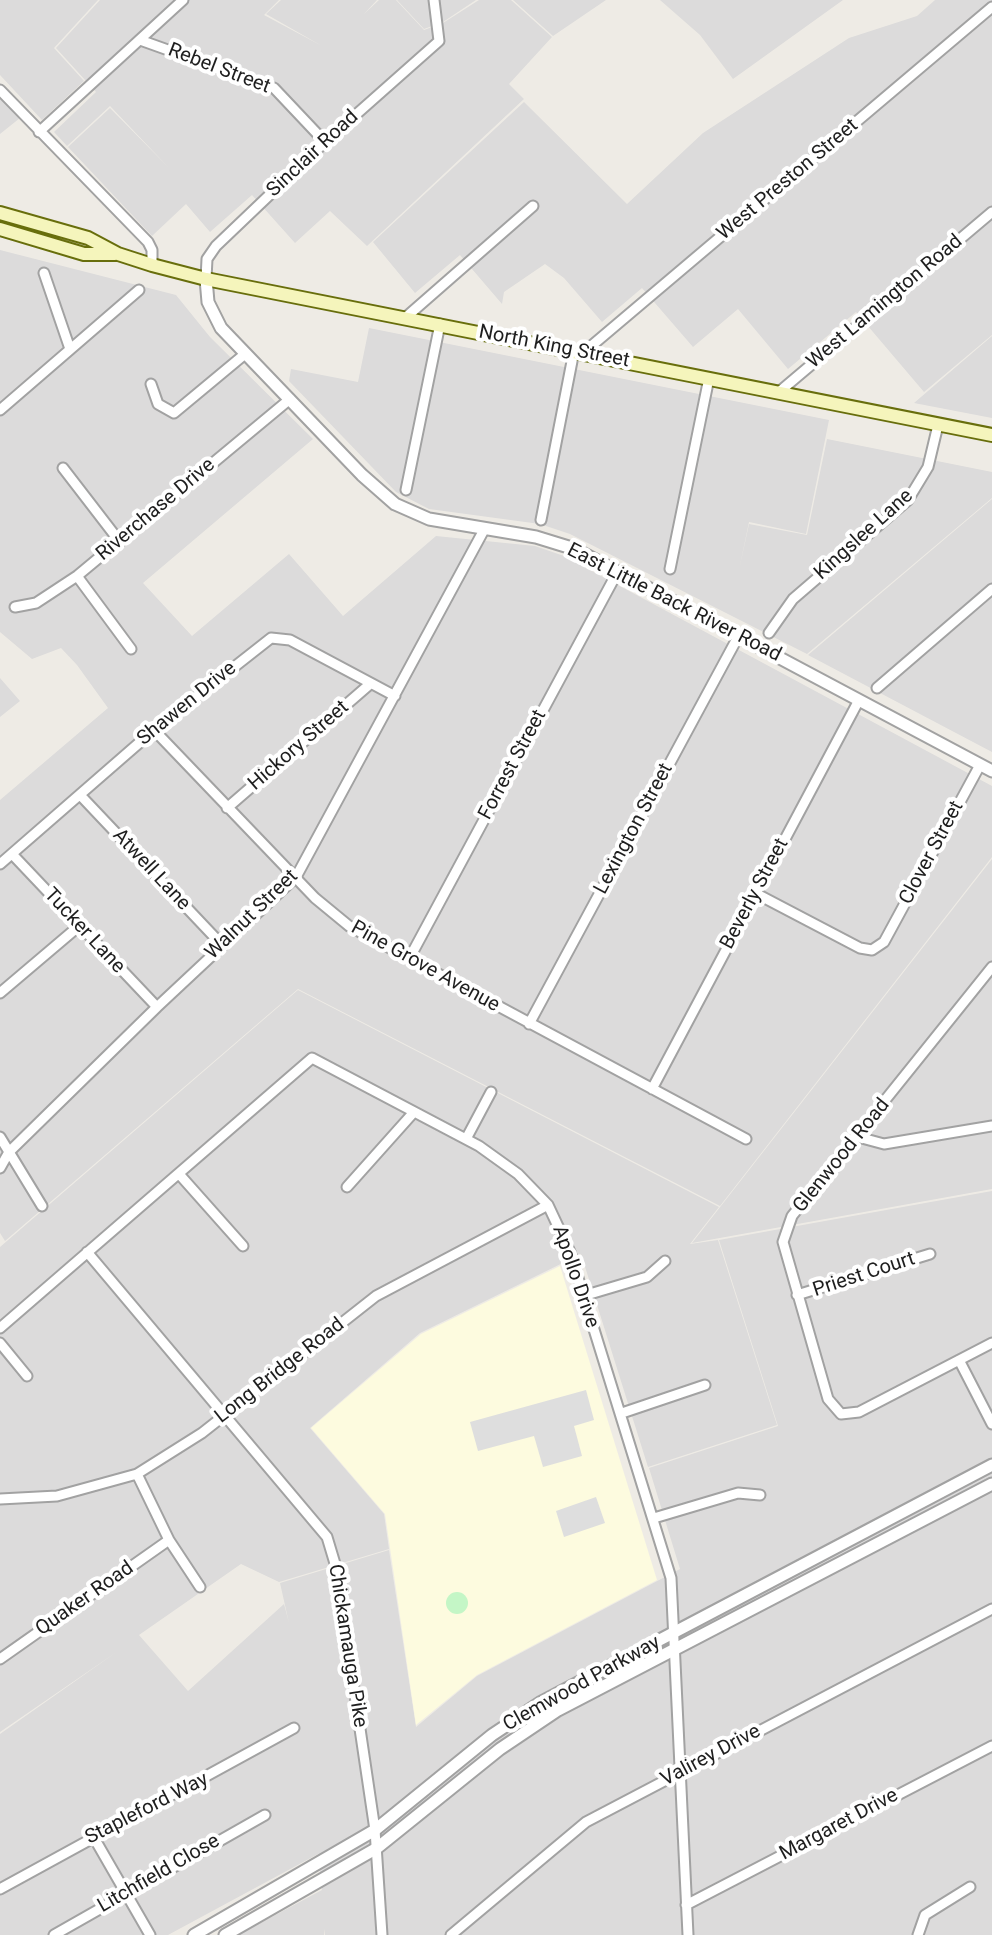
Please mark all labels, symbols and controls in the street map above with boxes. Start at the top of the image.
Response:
street label: Rebel Street [165,39,273,99]
street label: Sinclair Road [262,106,364,202]
street label: West Preston Street [713,114,863,246]
street label: West Lamington Road [802,230,968,374]
street label: North King Street [477,321,631,373]
street label: Riverchase Drive [92,454,220,566]
street label: Kingslee Lane [810,484,918,586]
street label: East Little Back River Road [563,538,785,668]
street label: Shawen Drive [133,657,241,751]
street label: Hickory Street [244,696,354,796]
street label: Forrest Street [474,706,552,824]
street label: Lexington Street [589,759,679,899]
street label: Clover Street [895,797,969,909]
street label: Atwell Lane [107,824,195,916]
street label: Beverly Street [716,835,794,953]
street label: Walnut Street [201,865,303,965]
street label: Tucker Lane [38,883,130,979]
street label: Pine Grove Avenue [347,916,503,1018]
street label: Glenwood Road [789,1094,895,1218]
street label: Apollo Drive [546,1223,604,1331]
street label: Priest Court [810,1247,918,1303]
street label: Long Bridge Road [211,1313,349,1429]
street label: Quaker Road [31,1557,139,1641]
street label: Chickamauga Pike [322,1563,372,1729]
street label: Clemwood Parkway [499,1631,665,1737]
street label: Valirey Drive [657,1720,765,1792]
street label: Stapleford Way [81,1768,213,1850]
street label: Margaret Drive [776,1784,902,1866]
street label: Litchfield Close [94,1829,224,1919]

